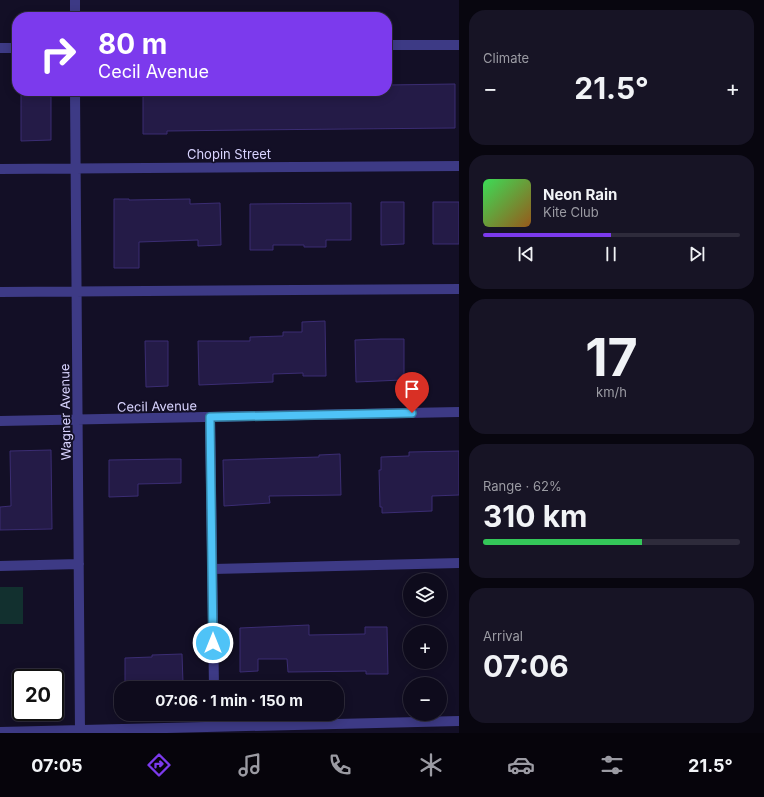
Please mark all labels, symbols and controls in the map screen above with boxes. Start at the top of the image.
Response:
text: 80 m [98,27,167,61]
icon: right [32,28,84,80]
text: Climate [483,50,529,66]
text: Cecil Avenue [98,61,209,82]
text: 21.5° [574,70,649,106]
text: − [483,75,498,101]
text: + [725,75,740,101]
street label: Chopin Street [187,146,271,162]
text: Neon Rain [543,185,617,204]
text: Kite Club [543,204,599,220]
icon: previous [515,243,537,265]
icon: pause [600,243,622,265]
icon: next [686,243,708,265]
text: 17 [585,326,638,389]
street label: Wagner Avenue [56,363,74,461]
pin [395,372,429,413]
icon: arrive [401,378,423,400]
text: km/h [596,384,627,400]
street label: Cecil Avenue [117,397,197,415]
text: Range · 62% [483,478,562,494]
text: 310 km [483,498,587,534]
map controls [403,573,447,721]
button: layers [403,573,447,617]
position arrow [192,622,234,664]
button: + [403,625,447,669]
text: Arrival [483,628,523,644]
text: 07:06 [483,648,569,684]
speed limit sign: 20 [12,669,64,721]
button: − [403,677,447,721]
text: 07:06 · 1 min · 150 m [155,691,303,710]
icon: directions [145,751,173,779]
icon: music [236,751,264,779]
icon: phone [326,751,354,779]
icon: climate [417,751,445,779]
icon: car [507,751,535,779]
icon: filters [598,751,626,779]
text: 07:05 [31,755,83,776]
text: 21.5° [688,755,733,776]

